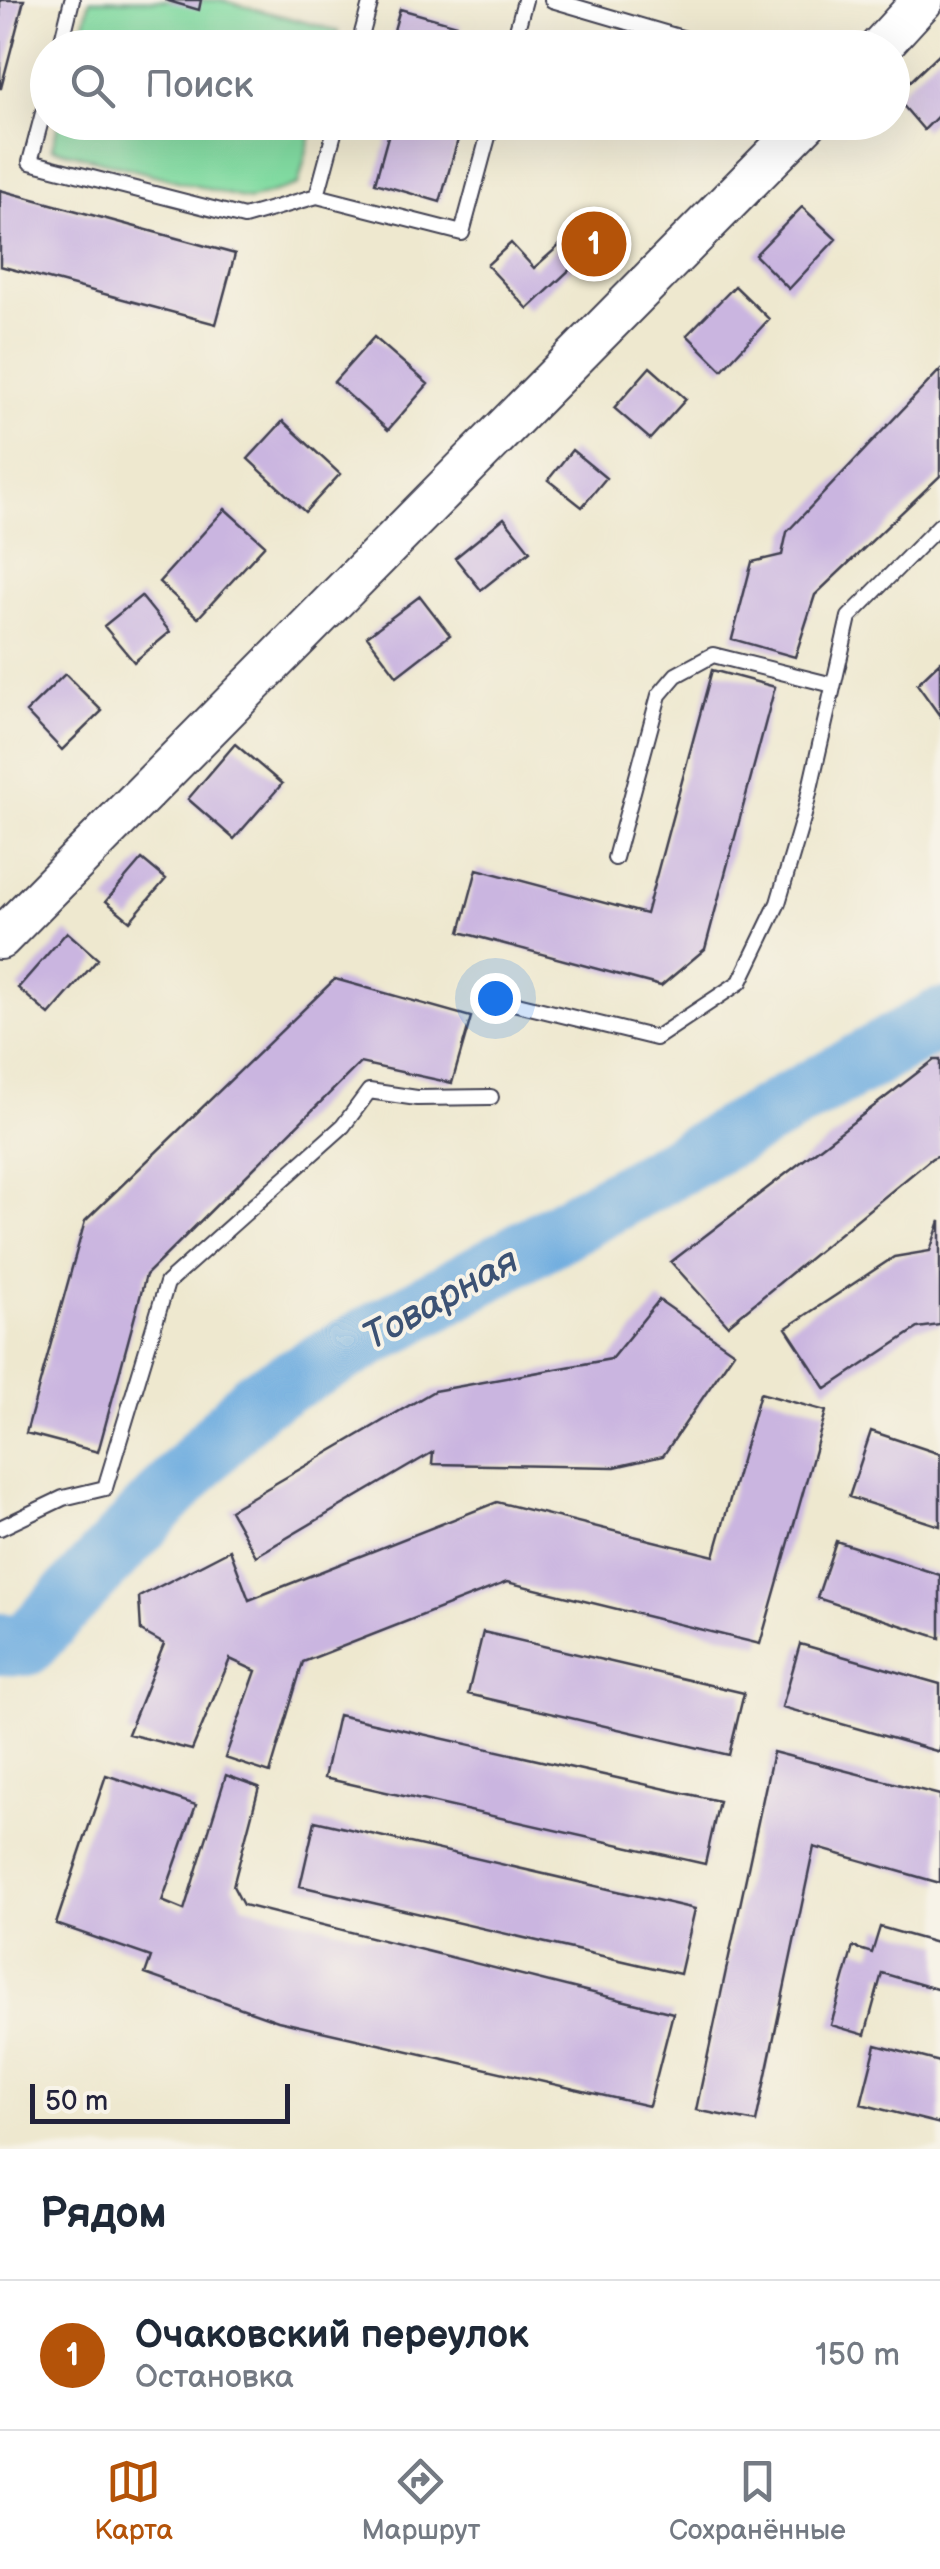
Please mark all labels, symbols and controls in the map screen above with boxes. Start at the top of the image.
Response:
search box [30,30,910,140]
icon: search [65,58,120,113]
text: Поиск [145,63,253,108]
pin: 1 [562,206,626,282]
your location [470,973,521,1024]
water label: Товарная [355,1238,526,1360]
scale bar [30,2079,290,2124]
text: 50 m [45,2085,108,2118]
text: Рядом [40,2189,167,2240]
text: Очаковский переулок [135,2313,529,2358]
text: 1 [66,2336,79,2375]
text: 150 m [815,2336,900,2375]
text: Остановка [135,2358,294,2397]
tab: Карта [94,2454,173,2547]
tab: Маршрут [361,2454,481,2547]
tab: Сохранённые [669,2454,846,2547]

